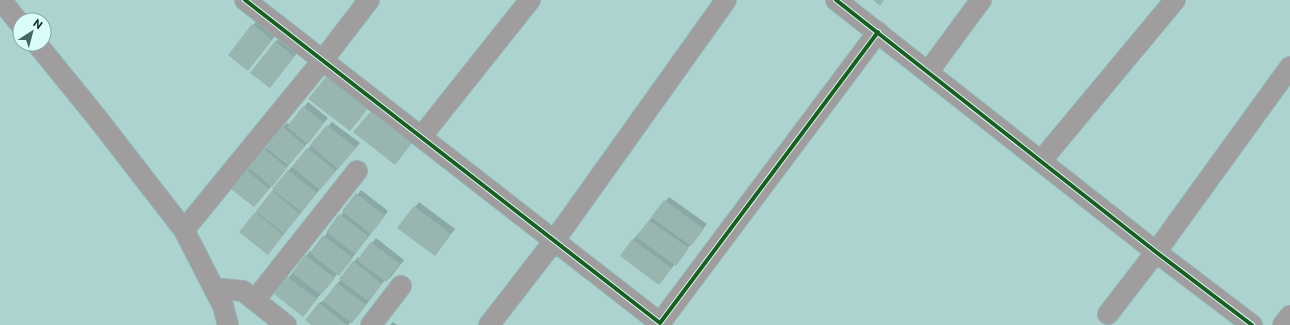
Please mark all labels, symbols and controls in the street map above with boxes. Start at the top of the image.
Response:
north arrow [12,12,52,52]
text: N [31,16,45,31]

